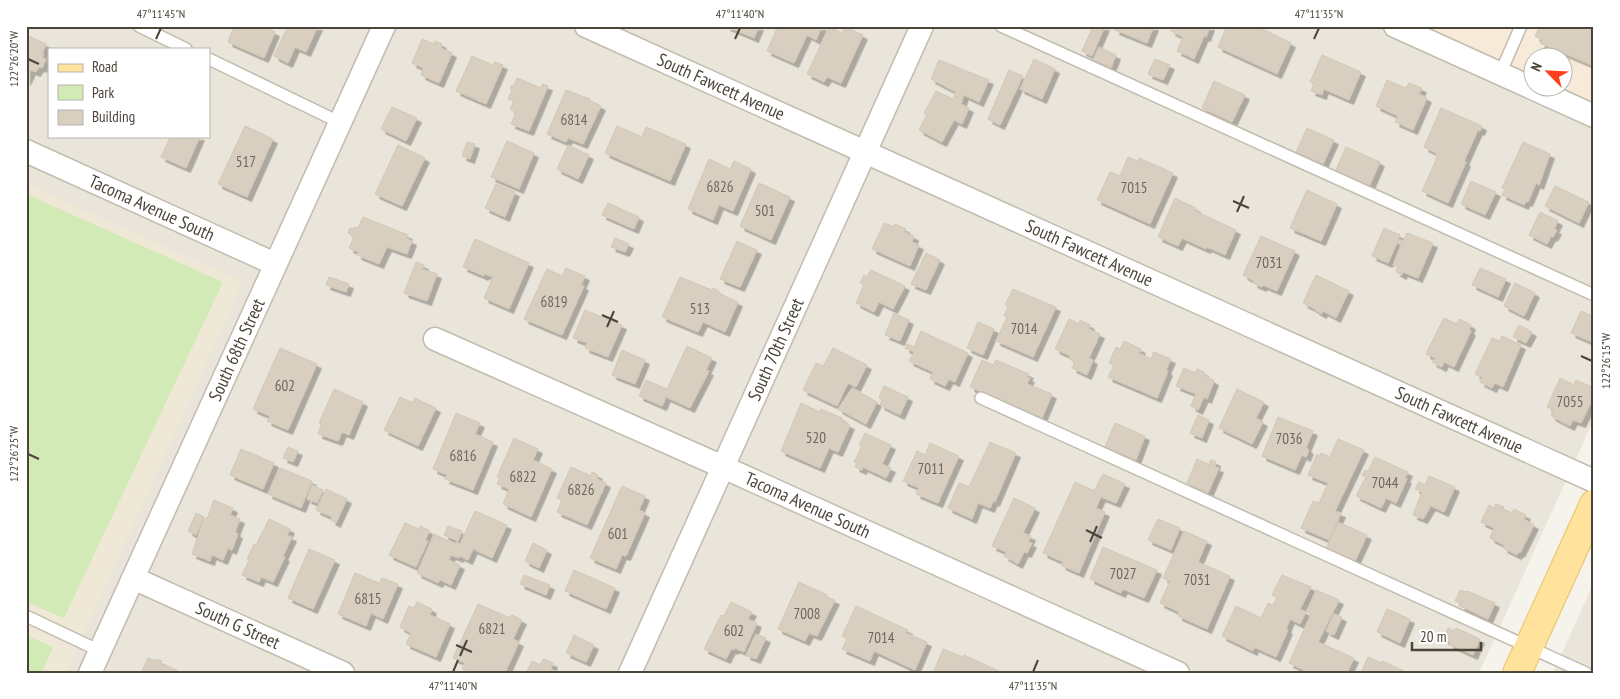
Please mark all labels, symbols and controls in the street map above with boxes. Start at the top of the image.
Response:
text: 47°11'45"N [137,6,185,21]
text: 47°11'40"N [716,6,764,21]
text: 47°11'35"N [1295,6,1343,21]
text: 122°26'20"W [6,31,21,87]
legend [48,48,210,138]
street label: South Fawcett Avenue [654,48,788,125]
north arrow [1522,48,1572,98]
text: Road [92,57,118,76]
text: N [1526,60,1546,74]
text: Park [92,83,114,102]
text: Building [92,107,135,126]
house number: 6814 [560,110,588,129]
house number: 517 [236,152,256,171]
street label: Tacoma Avenue South [85,169,218,246]
house number: 6826 [706,177,734,196]
house number: 7015 [1120,178,1148,197]
house number: 501 [755,201,775,220]
street label: South Fawcett Avenue [1022,214,1157,291]
house number: 7031 [1255,253,1283,272]
house number: 6819 [540,292,568,311]
street label: South 70th Street [742,294,809,404]
street label: South 68th Street [203,295,270,405]
house number: 513 [690,299,710,318]
house number: 7014 [1010,319,1038,338]
text: 122°26'15"W [1598,333,1613,389]
house number: 602 [275,376,295,395]
street label: South Fawcett Avenue [1392,381,1527,458]
house number: 7055 [1556,392,1584,411]
text: 122°26'25"W [6,426,21,482]
house number: 520 [806,428,826,447]
house number: 7036 [1275,429,1303,448]
house number: 6816 [449,446,477,465]
house number: 7011 [917,459,945,478]
street label: Tacoma Avenue South [741,466,874,543]
house number: 6822 [509,467,537,486]
house number: 7044 [1371,473,1399,492]
house number: 6826 [567,480,595,499]
house number: 601 [608,524,628,543]
house number: 7027 [1109,564,1137,583]
house number: 7031 [1183,570,1211,589]
house number: 6815 [354,589,382,608]
street label: South G Street [192,596,284,654]
house number: 7008 [793,604,821,623]
house number: 6821 [478,619,506,638]
scale bar [1412,619,1481,651]
house number: 602 [724,621,744,640]
text: 20 m [1420,627,1446,646]
house number: 7014 [867,628,895,647]
text: 47°11'40"N [429,678,477,693]
text: 47°11'35"N [1009,678,1057,693]

